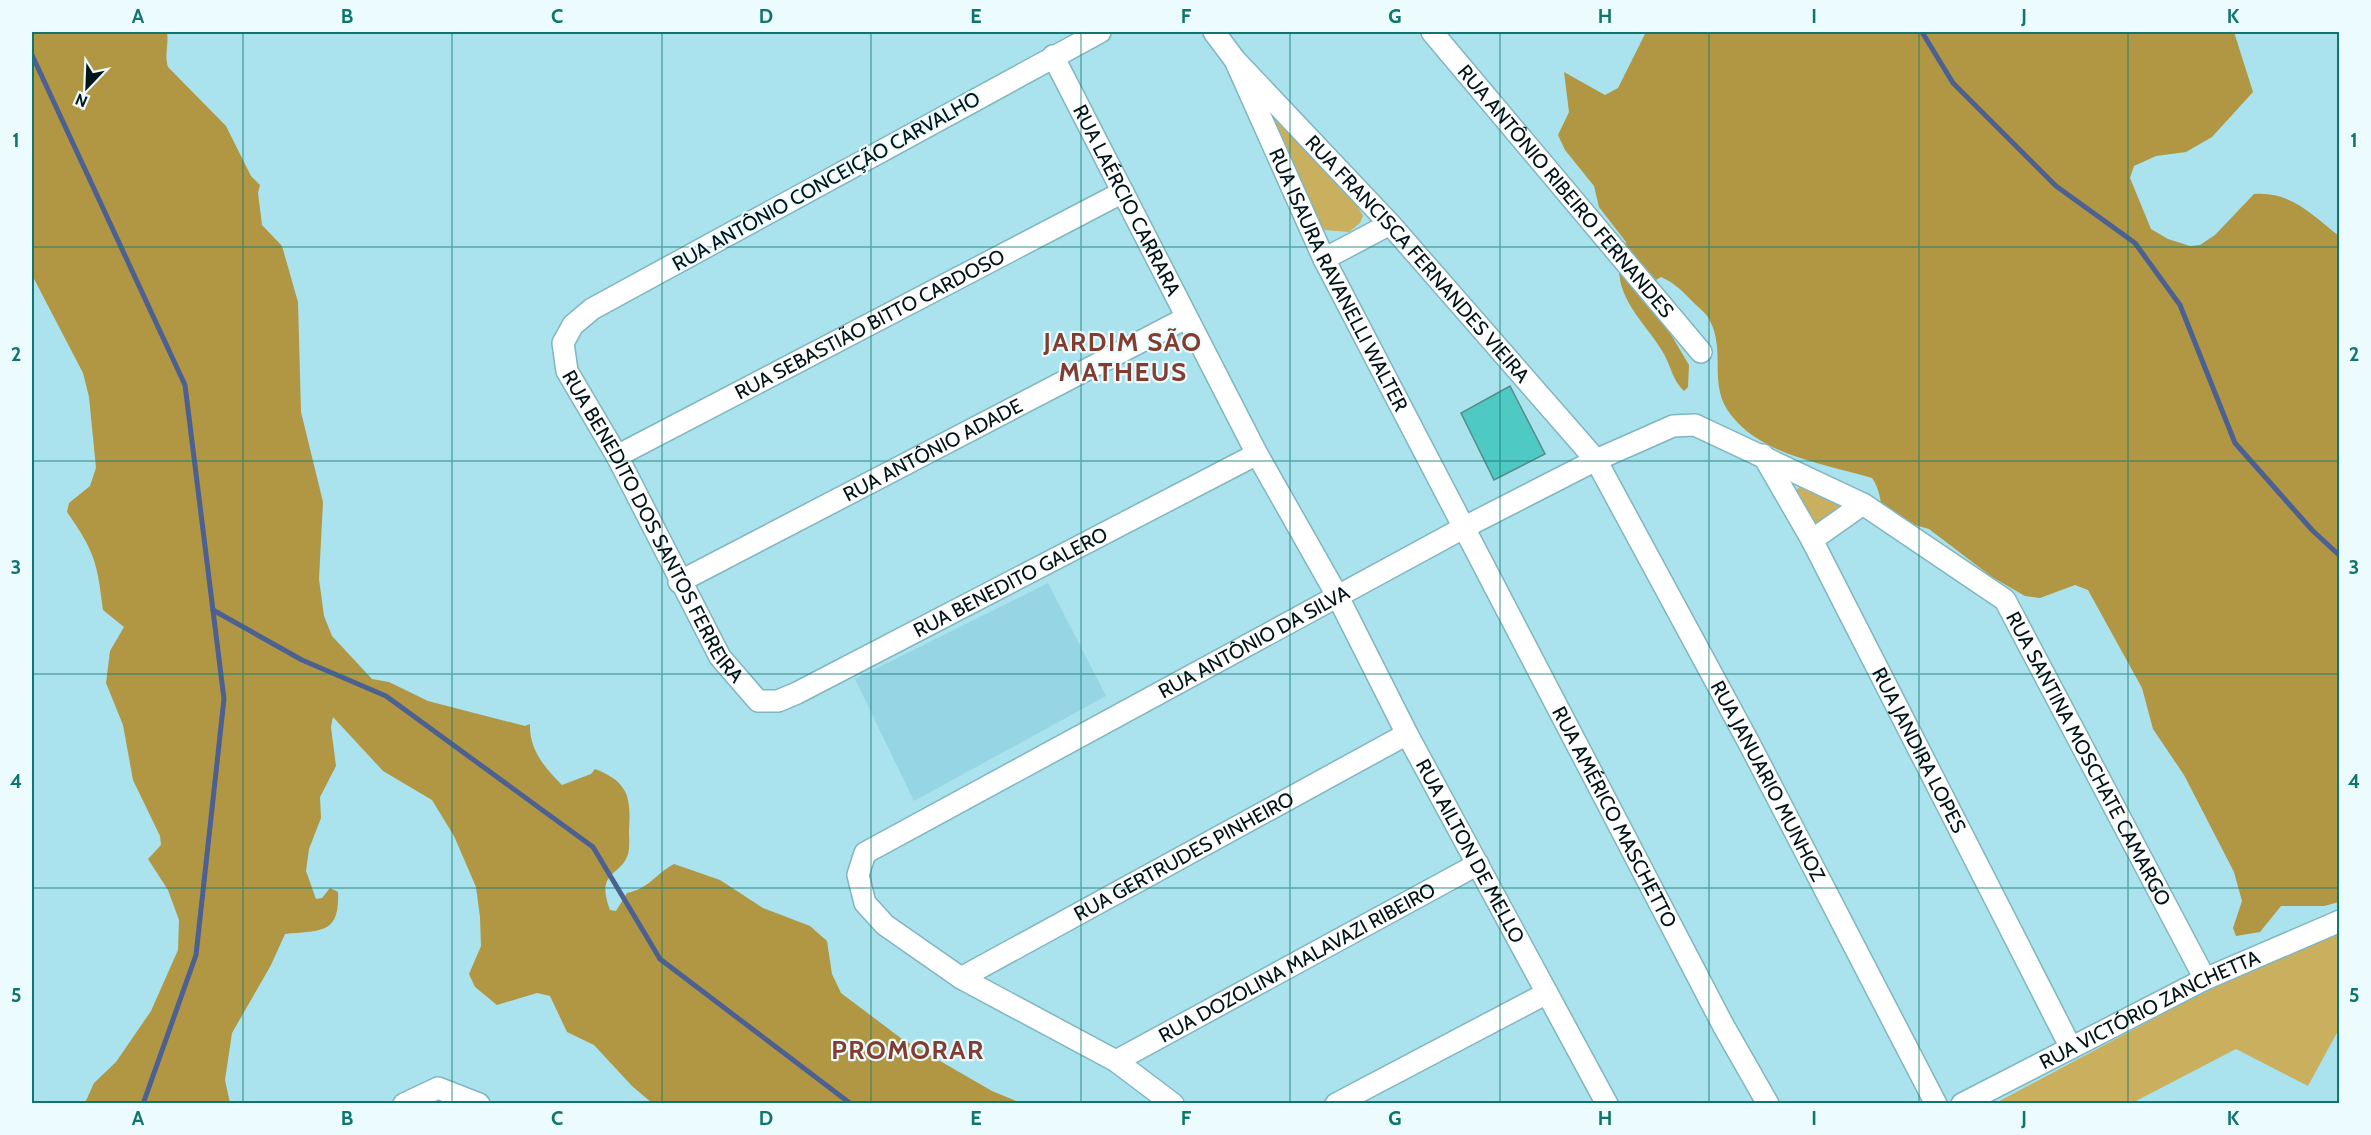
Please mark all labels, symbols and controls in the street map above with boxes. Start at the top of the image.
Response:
text: A [132,4,145,28]
text: B [341,4,353,28]
text: C [551,4,563,28]
text: D [759,4,773,28]
text: E [970,4,982,28]
text: F [1181,4,1192,28]
text: G [1388,4,1402,28]
text: H [1598,4,1612,28]
text: I [1811,4,1817,28]
text: J [2020,4,2027,28]
text: K [2227,4,2240,28]
north arrow [57,57,117,117]
street label: RUA ANTÔNIO RIBEIRO FERNANDES [1453,60,1679,323]
street label: RUA ANTÔNIO CONCEIÇÃO CARVALHO [668,86,984,276]
text: N [72,89,90,111]
street label: RUA LAÉRCIO CARRARA [1068,101,1186,300]
text: 1 [12,128,20,152]
text: 1 [2350,128,2358,152]
street label: RUA FRANCISCA FERNANDES VIEIRA [1300,130,1535,388]
street label: RUA ISAURA RAVANELLI WALTER [1264,145,1413,415]
street label: RUA SEBASTIÃO BITTO CARDOSO [731,244,1009,404]
district label: JARDIM SÃO MATHEUS [1042,326,1203,388]
text: 2 [11,342,21,366]
text: 2 [2349,342,2359,366]
street label: RUA BENEDITO DOS SANTOS FERREIRA [557,366,749,688]
street label: RUA ANTÔNIO ADADE [839,393,1026,506]
street label: RUA BENEDITO GALERO [909,522,1111,642]
text: 3 [11,555,21,579]
text: 3 [2349,555,2359,579]
street label: RUA ANTÔNIO DA SILVA [1154,580,1354,703]
street label: RUA SANTINA MOSCHATE CAMARGO [2001,607,2176,910]
street label: RUA JANDIRA LOPES [1867,663,1971,837]
street label: RUA JANUARIO MUNHOZ [1706,676,1830,885]
street label: RUA AMÉRICO MASCHETTO [1547,702,1682,931]
street label: RUA AILTON DE MELLO [1411,755,1530,947]
text: 4 [10,769,22,793]
text: 4 [2348,769,2360,793]
street label: RUA GERTRUDES PINHEIRO [1070,786,1298,926]
street label: RUA DOZOLINA MALAVAZI RIBEIRO [1154,878,1440,1048]
street label: RUA VICTÓRIO ZANCHETTA [2035,945,2264,1074]
text: 5 [11,983,21,1007]
text: 5 [2349,983,2359,1007]
district label: PROMORAR [831,1034,985,1066]
text: A [132,1106,145,1130]
text: B [341,1106,353,1130]
text: C [551,1106,563,1130]
text: D [759,1106,773,1130]
text: E [970,1106,982,1130]
text: F [1181,1106,1192,1130]
text: G [1388,1106,1402,1130]
text: H [1598,1106,1612,1130]
text: I [1811,1106,1817,1130]
text: J [2020,1106,2027,1130]
text: K [2227,1106,2240,1130]

